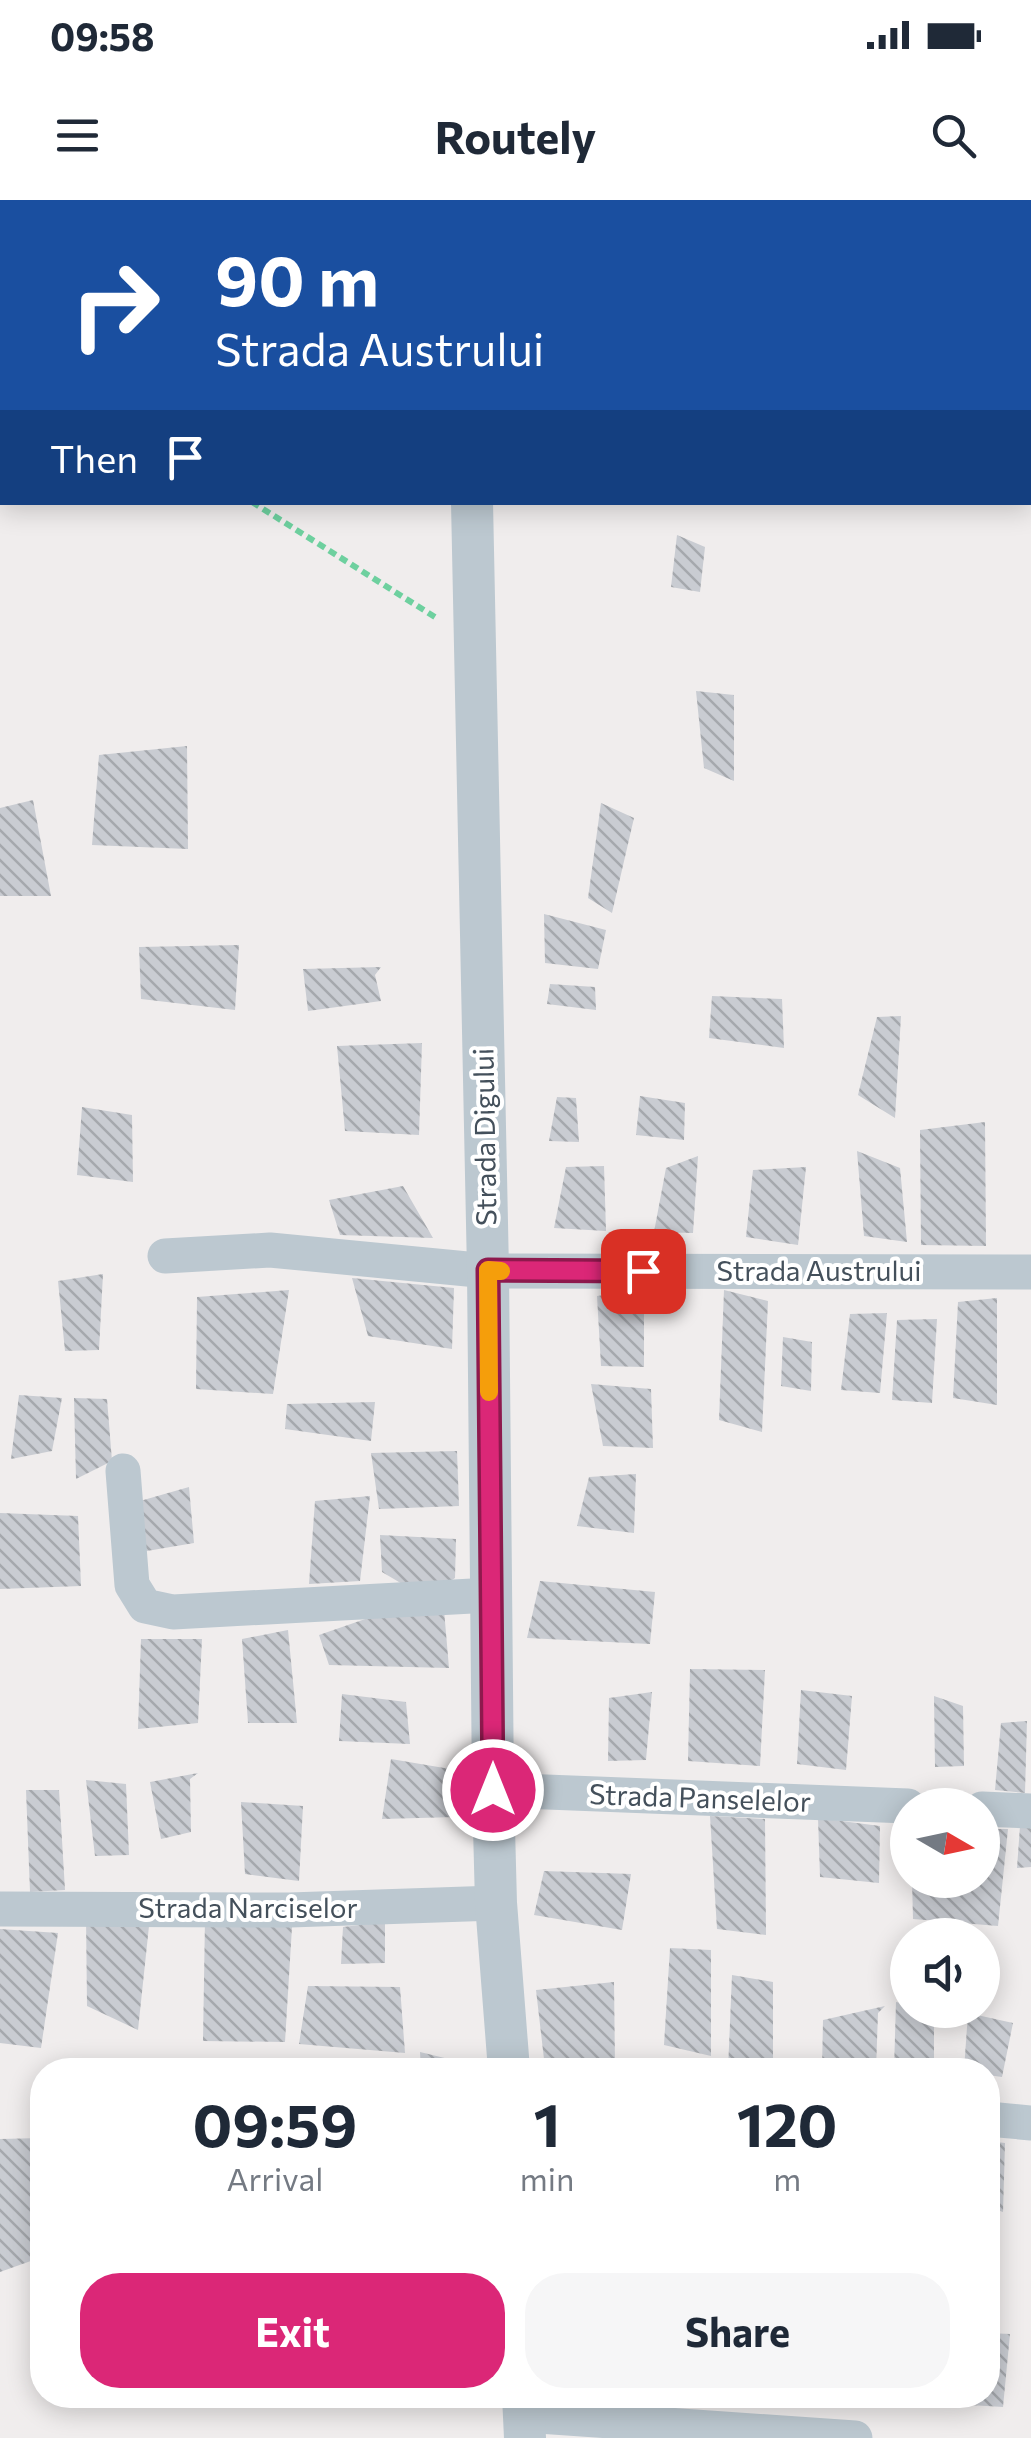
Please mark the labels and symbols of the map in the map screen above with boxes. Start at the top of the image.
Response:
street label: Strada Digului [465,1048,503,1226]
pin [601,1229,686,1314]
street label: Strada Austrului [717,1253,921,1287]
position arrow [441,1738,545,1842]
street label: Strada Panselelor [588,1776,812,1818]
north arrow [890,1788,1000,1898]
street label: Strada Narciselor [138,1890,358,1924]

